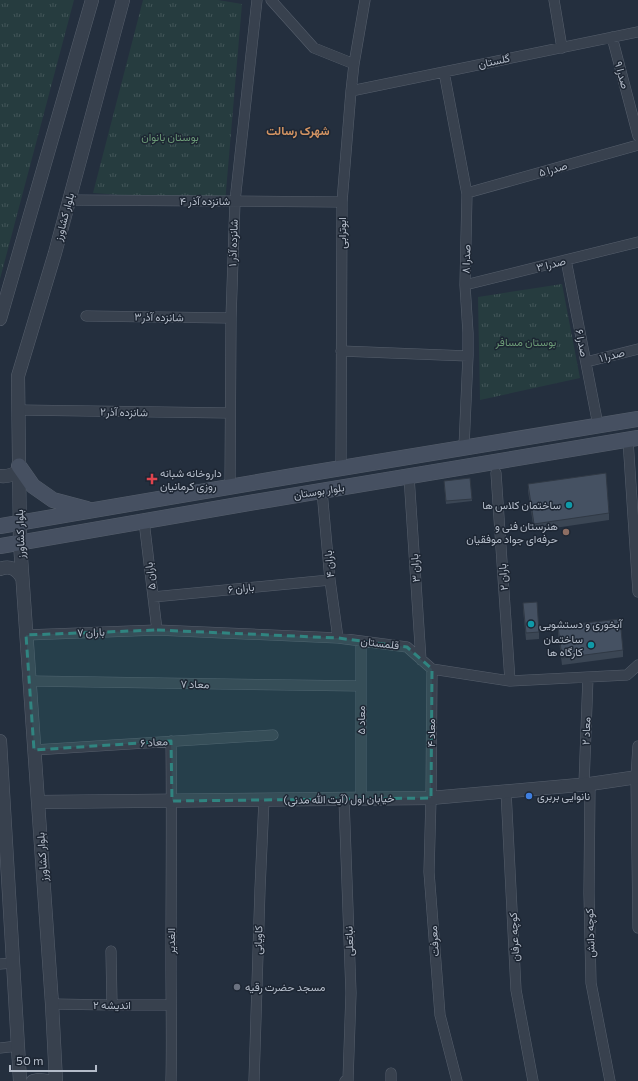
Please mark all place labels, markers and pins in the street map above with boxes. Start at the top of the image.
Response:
place label: داروخانه شبانه روزی کرمانیان [160,466,222,493]
marker: داروخانه شبانه روزی کرمانیان [147,474,157,484]
place label: ساختمان کلاس ها [482,498,561,512]
marker: ساختمان کلاس ها [564,500,574,510]
place label: هنرستان فنی و حرفه‌ای جواد موفقیان [466,519,558,546]
marker: هنرستان فنی و حرفه‌ای جواد موفقیان [561,527,571,537]
place label: آبخوری و دستشویی [539,617,623,631]
marker: آبخوری و دستشویی [526,619,536,629]
place label: ساختمان کارگاه ها [544,632,583,659]
marker: ساختمان کارگاه ها [586,640,596,650]
place label: نانوایی بربری [537,789,590,803]
marker: نانوایی بربری [524,791,534,801]
place label: مسجد حضرت رقیه [245,980,325,994]
marker: مسجد حضرت رقیه [232,982,242,992]

